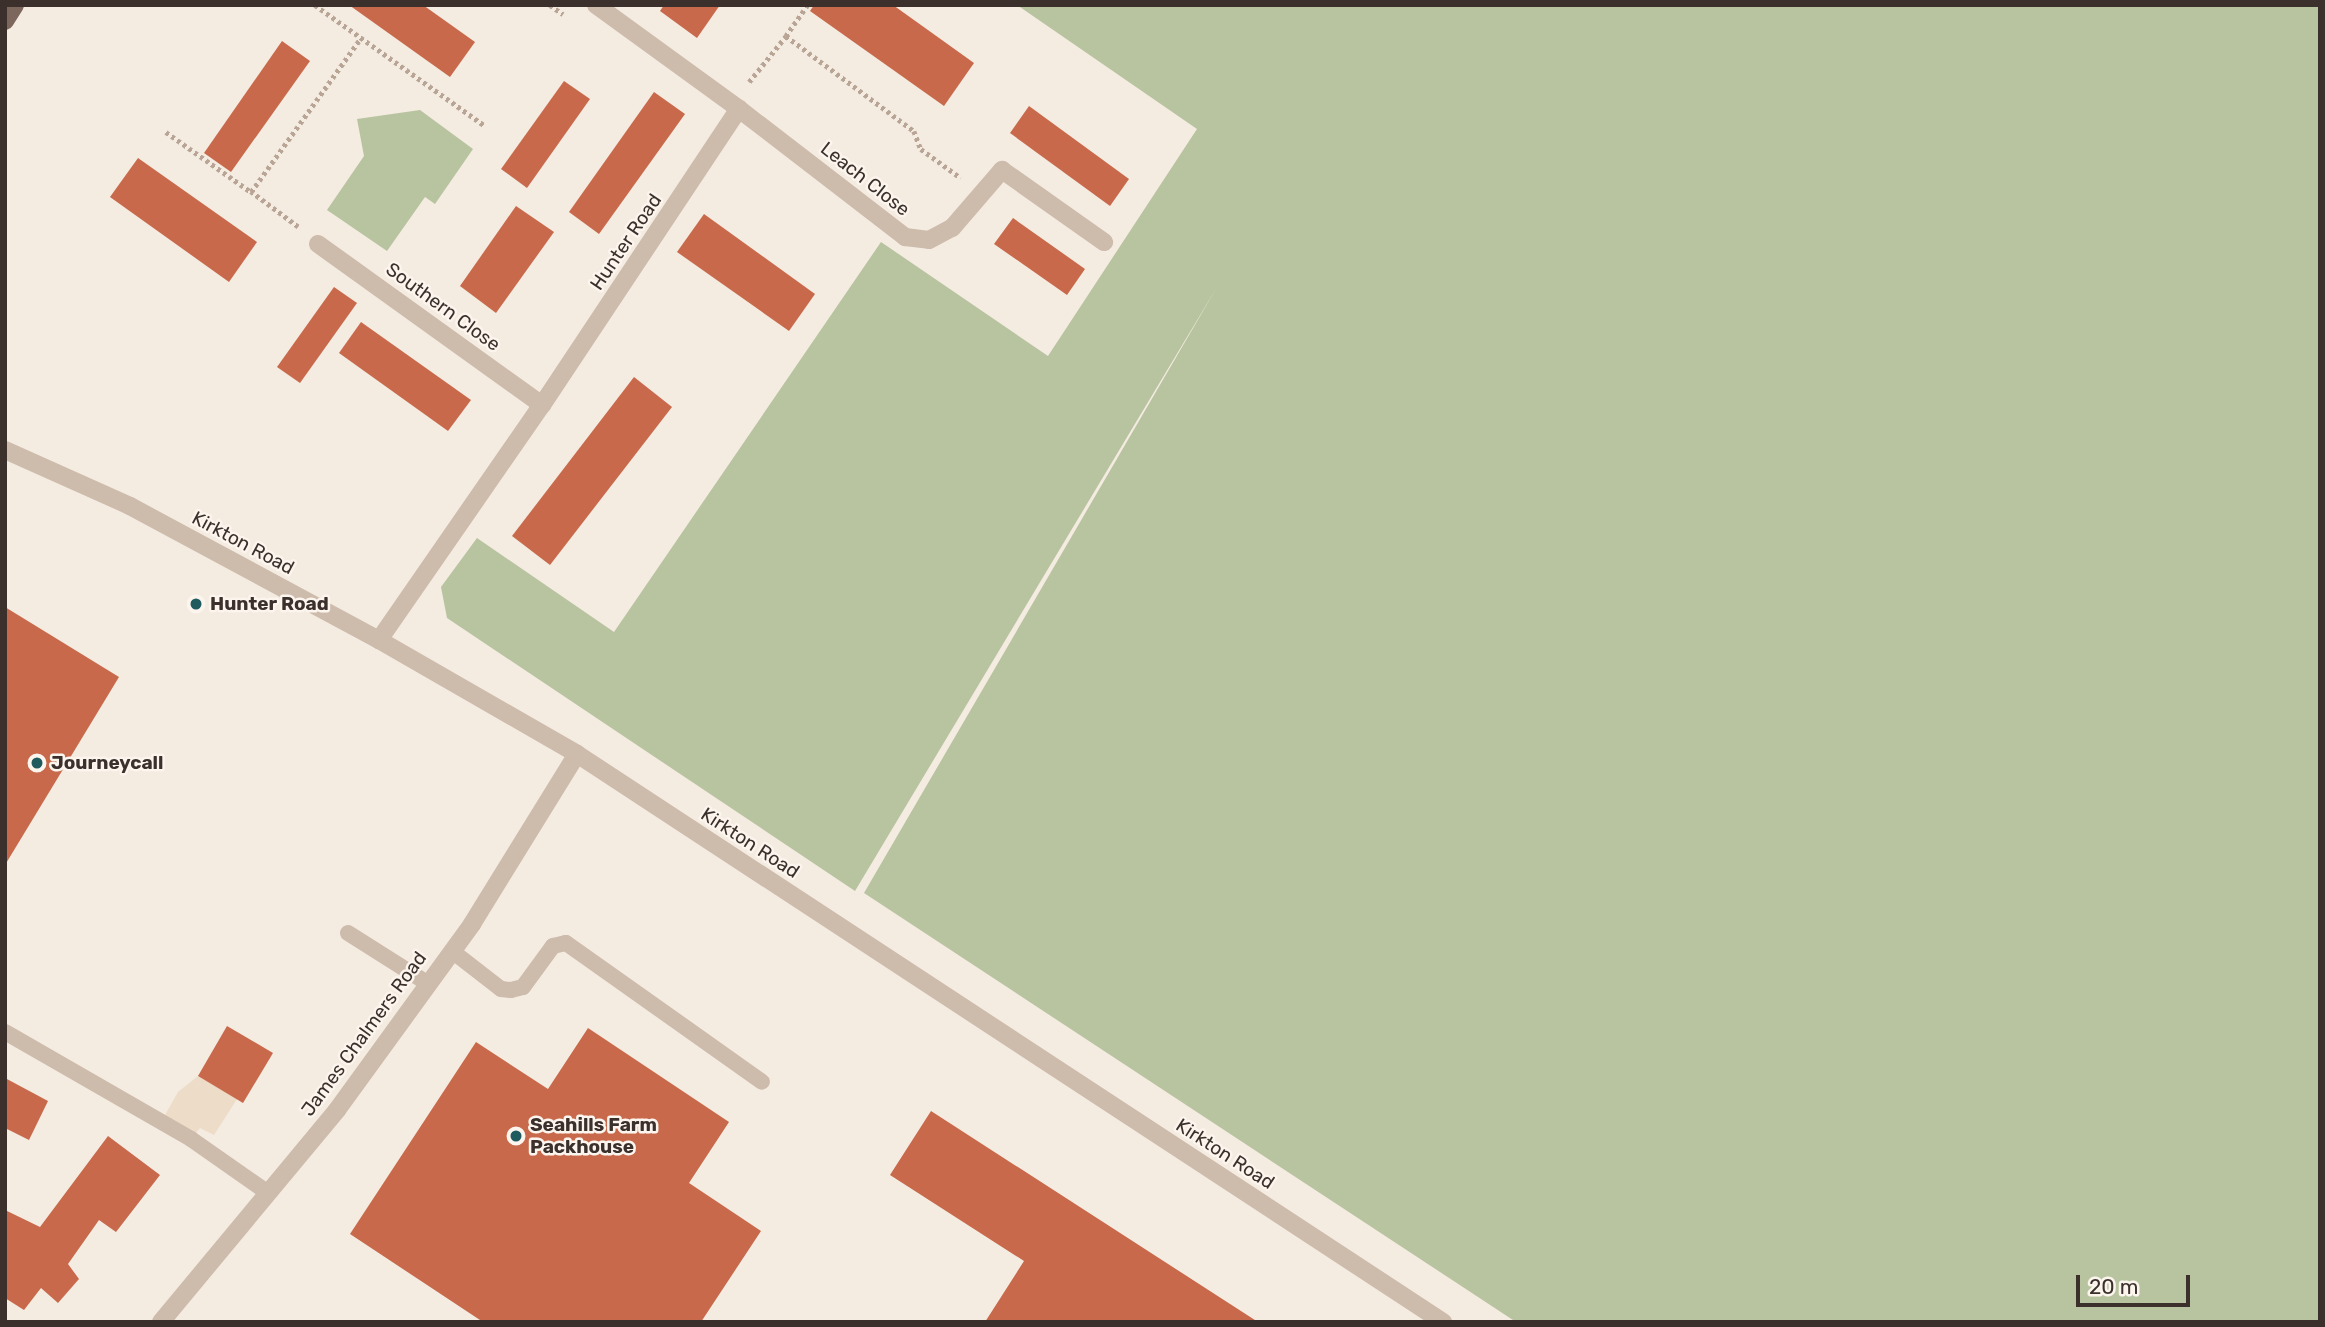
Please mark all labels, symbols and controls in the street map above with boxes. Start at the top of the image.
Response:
street label: Leach Close [816,137,914,221]
street label: Hunter Road [585,189,667,295]
street label: Southern Close [381,258,505,356]
street label: Kirkton Road [188,507,298,579]
place label: Hunter Road [210,593,329,615]
marker: Hunter Road [188,596,204,612]
place label: Journeycall [51,752,163,774]
marker: Journeycall [29,755,45,771]
street label: Kirkton Road [697,803,803,883]
street label: James Chalmers Road [297,947,431,1121]
place label: Seahills Farm Packhouse [530,1114,657,1158]
street label: Kirkton Road [1172,1114,1278,1194]
marker: Seahills Farm Packhouse [508,1128,524,1144]
scale bar [2080,1260,2194,1304]
text: 20 m [2089,1274,2138,1299]

